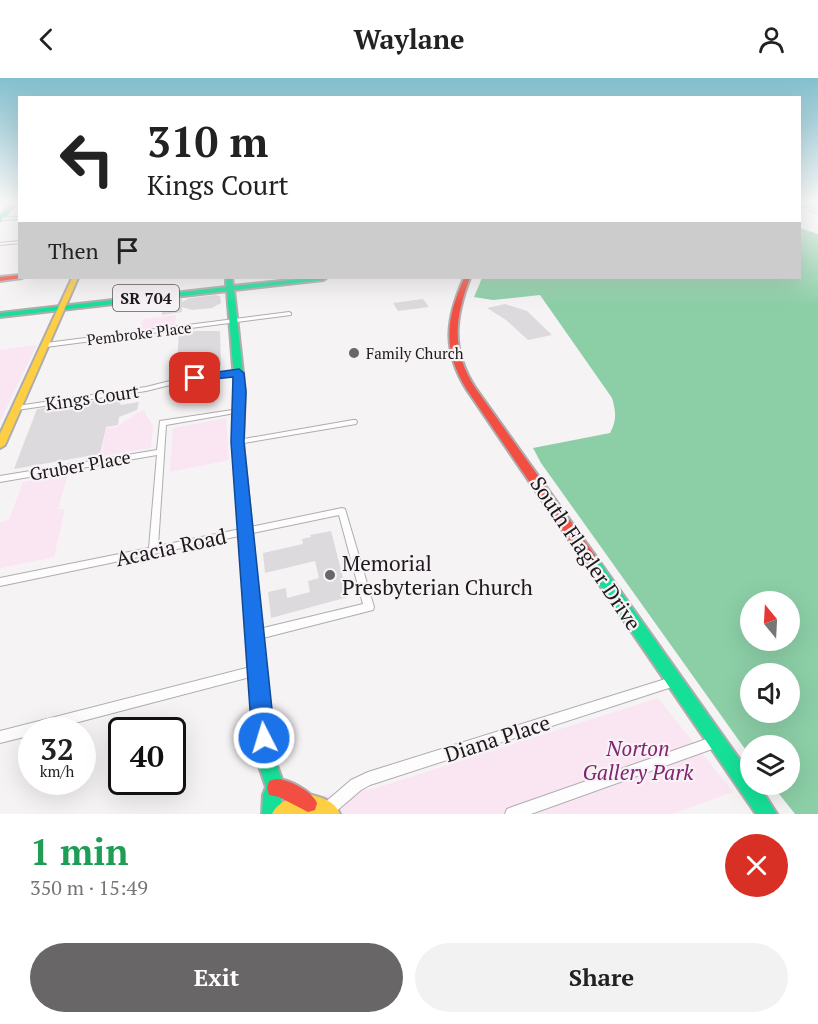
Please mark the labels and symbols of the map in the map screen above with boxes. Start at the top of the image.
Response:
road number: SR 704 [113,285,179,311]
street label: Pembroke Place [86,317,192,349]
place label: Family Church [366,343,464,363]
marker: Family Church [347,346,361,360]
pin [169,352,220,403]
street label: Kings Court [44,379,141,415]
street label: Gruber Place [28,444,132,486]
street label: South Flagler Drive [524,471,648,635]
street label: Acacia Road [113,522,229,572]
place label: Memorial Presbyterian Church [342,549,533,601]
marker: Memorial Presbyterian Church [323,568,337,582]
north arrow [740,591,800,651]
position arrow [232,706,296,770]
street label: Diana Place [441,708,553,768]
speed limit sign: 40 [108,717,186,795]
park label: Norton Gallery Park [583,734,694,786]

